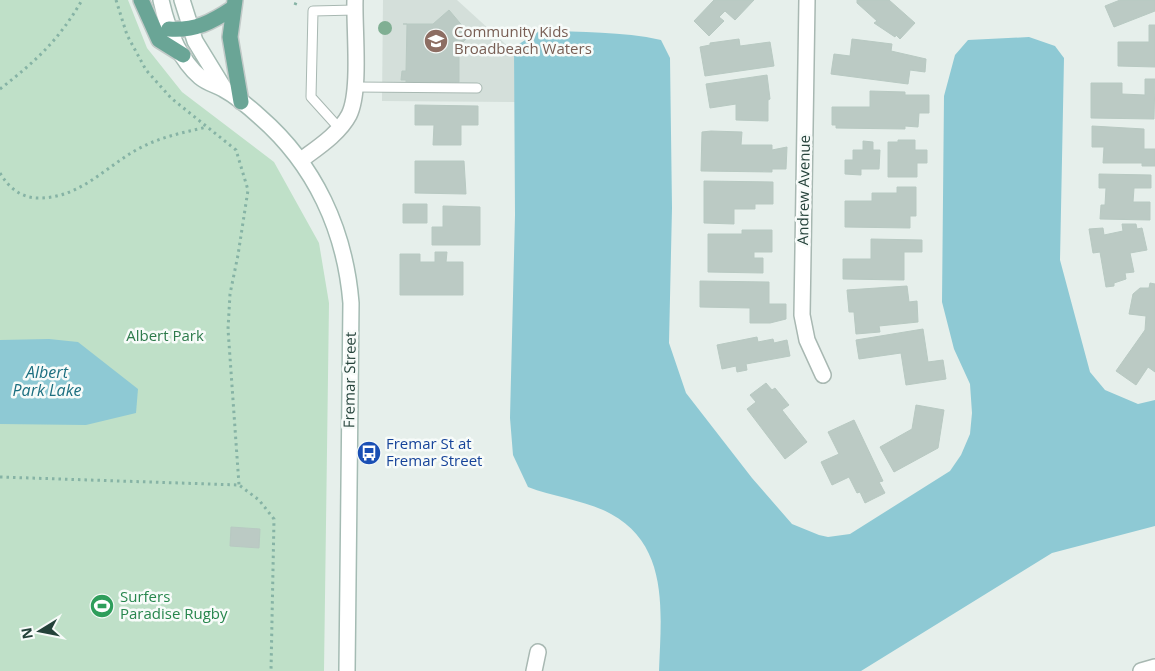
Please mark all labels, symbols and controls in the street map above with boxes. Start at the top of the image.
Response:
place label: Community Kids Broadbeach Waters [454,21,592,58]
school or university icon: Community Kids Broadbeach Waters [423,28,449,54]
street label: Andrew Avenue [792,135,814,245]
park label: Albert Park [126,325,204,345]
street label: Fremar Street [338,332,360,428]
water label: Albert Park Lake [13,361,81,401]
place label: Fremar St at Fremar Street [386,433,482,470]
bus stop icon: Fremar St at Fremar Street [356,440,382,466]
place label: Surfers Paradise Rugby [120,586,228,623]
sports icon: Surfers Paradise Rugby [89,593,115,619]
north arrow [15,606,65,656]
text: N [16,626,37,641]

